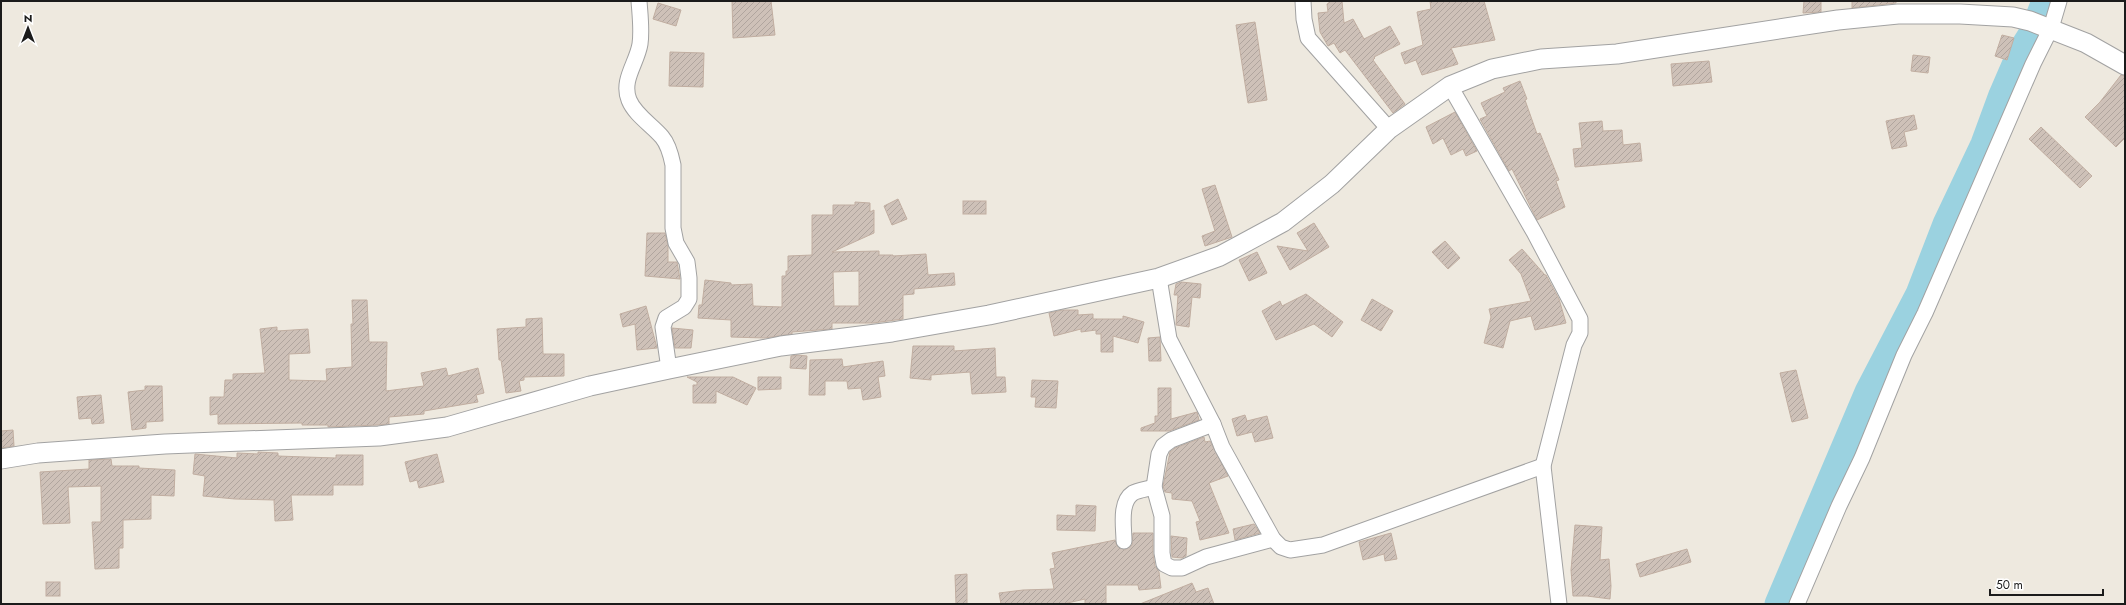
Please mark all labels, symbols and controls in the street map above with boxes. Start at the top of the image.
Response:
north arrow [8,8,48,48]
text: N [24,10,32,26]
scale bar [1990,571,2103,597]
text: 50 m [1996,576,2023,594]

